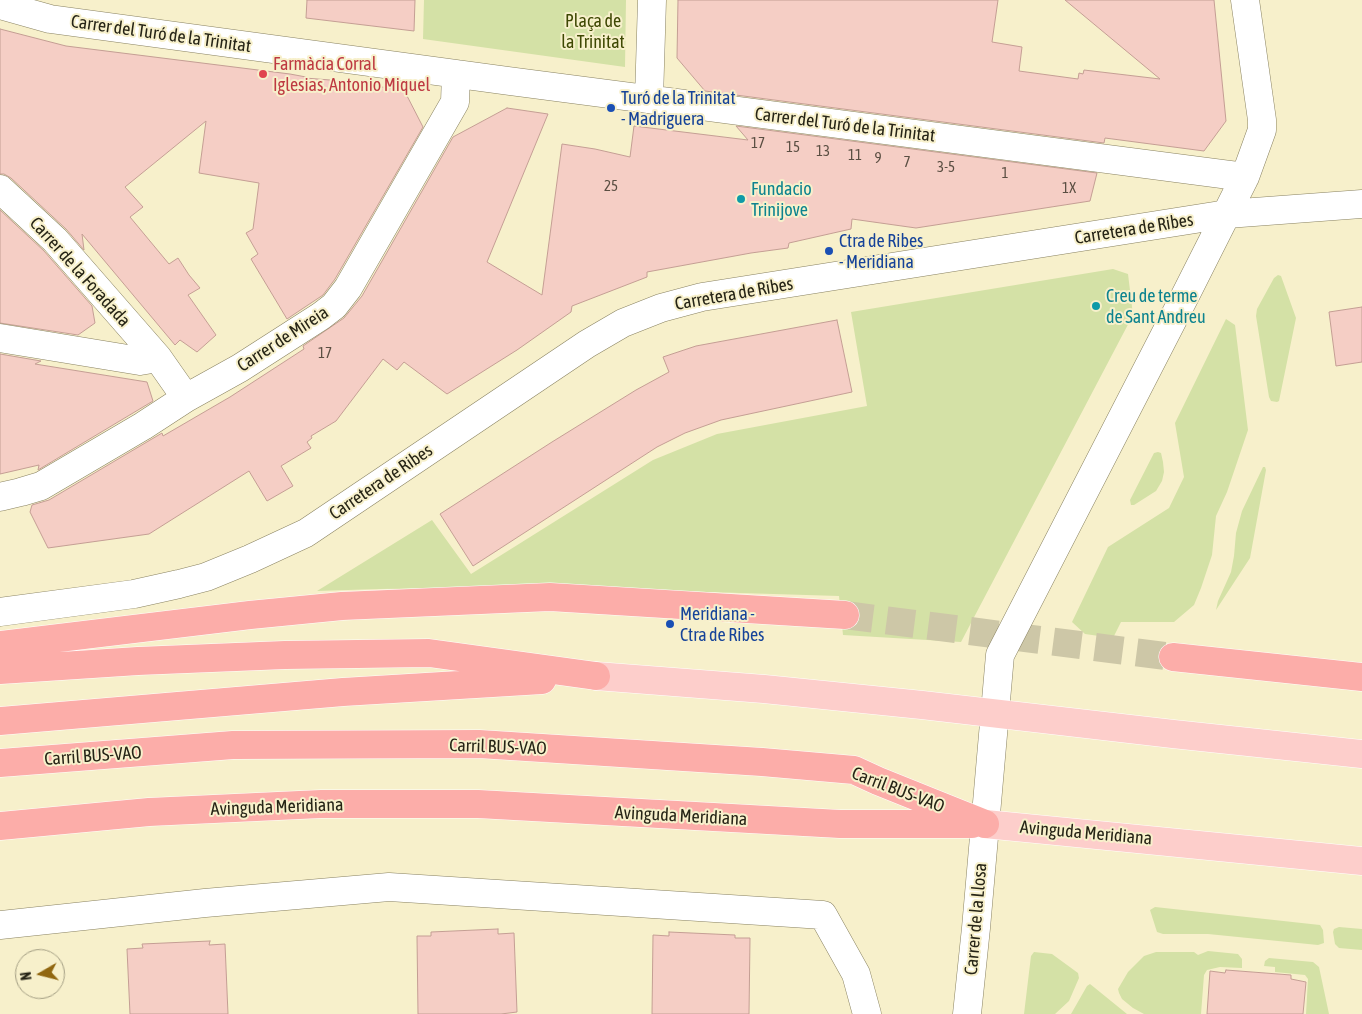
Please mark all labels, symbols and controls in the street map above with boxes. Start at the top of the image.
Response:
park label: Plaça de la Trinitat [561,10,625,52]
street label: Carrer del Turó de la Trinitat [70,11,252,57]
place label: Farmàcia Corral Iglesias, Antonio Miquel [273,53,430,96]
marker: Farmàcia Corral Iglesias, Antonio Miquel [257,68,269,80]
place label: Turó de la Trinitat - Madriguera [621,87,736,130]
marker: Turó de la Trinitat - Madriguera [605,102,617,114]
street label: Carrer del Turó de la Trinitat [754,103,936,147]
house number: 17 [751,134,765,152]
house number: 15 [786,138,800,156]
house number: 13 [816,142,830,160]
house number: 11 [848,146,862,164]
house number: 9 [874,149,882,167]
house number: 7 [903,153,911,171]
house number: 3-5 [937,158,955,176]
house number: 1 [1001,164,1009,182]
house number: 25 [604,177,618,195]
place label: Fundacio Trinijove [751,178,812,220]
house number: 1X [1062,179,1076,197]
marker: Fundacio Trinijove [735,193,747,205]
street label: Carretera de Ribes [1073,209,1195,249]
street label: Carrer de la Foradada [25,213,135,331]
place label: Ctra de Ribes - Meridiana [839,230,923,272]
marker: Ctra de Ribes - Meridiana [823,245,835,257]
street label: Carretera de Ribes [673,273,795,315]
place label: Creu de terme de Sant Andreu [1106,285,1206,328]
marker: Creu de terme de Sant Andreu [1090,300,1102,312]
street label: Carrer de Mireia [233,302,333,376]
house number: 17 [318,344,332,362]
street label: Carretera de Ribes [325,440,437,524]
place label: Meridiana - Ctra de Ribes [680,603,764,646]
marker: Meridiana - Ctra de Ribes [664,618,676,630]
street label: Carril BUS-VAO [449,735,547,759]
street label: Carril BUS-VAO [44,742,142,770]
street label: Carril BUS-VAO [849,762,947,818]
street label: Avinguda Meridiana [210,794,344,820]
street label: Avinguda Meridiana [614,802,748,830]
street label: Avinguda Meridiana [1019,816,1153,850]
street label: Carrer de la Llosa [960,862,992,976]
north arrow [15,949,65,999]
text: N [18,971,35,981]

